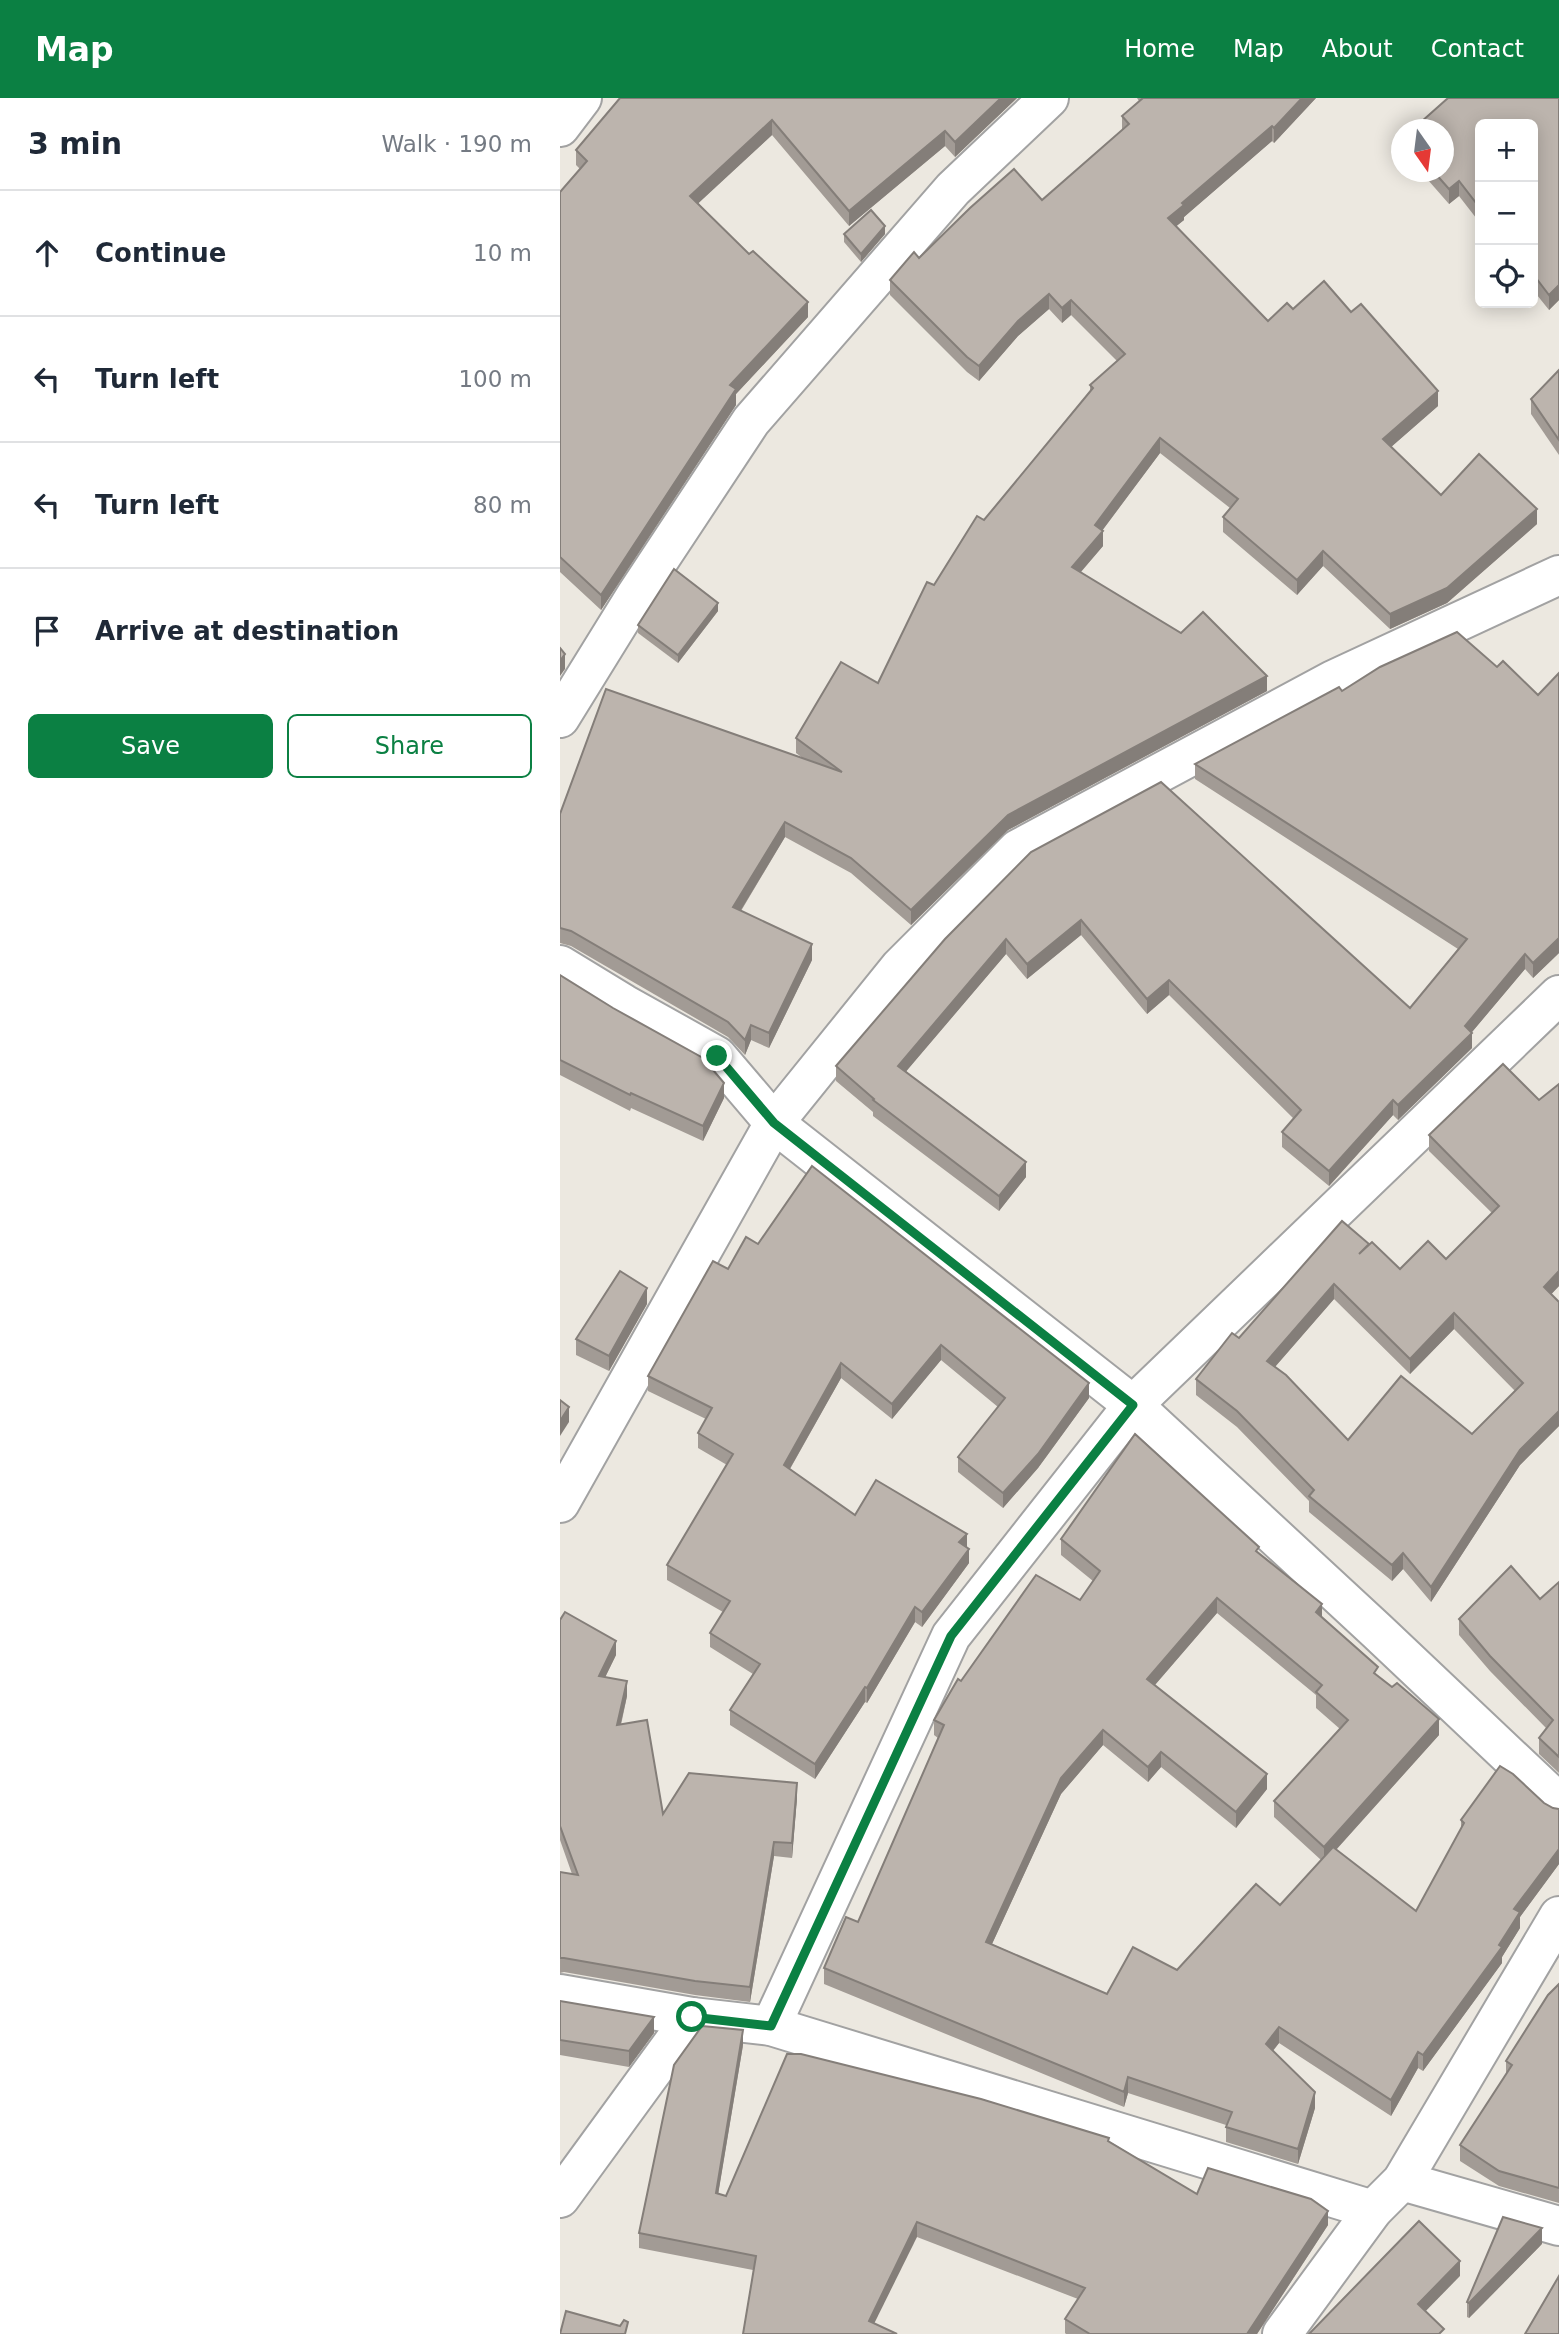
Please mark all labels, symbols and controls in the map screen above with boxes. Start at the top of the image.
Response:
text: Map [35,30,114,69]
text: Home [1124,35,1195,63]
text: Map [1233,35,1284,63]
text: About [1322,35,1393,63]
text: Contact [1431,35,1524,63]
north arrow [1391,119,1454,182]
map controls [1475,119,1538,308]
button: + [1475,119,1538,182]
text: 3 min [28,126,122,161]
text: Walk · 190 m [381,131,532,157]
button: − [1475,182,1538,245]
icon: ahead [28,234,66,272]
text: Continue [95,238,226,268]
text: 10 m [473,240,532,266]
button: locate [1475,245,1538,308]
icon: left [28,360,66,398]
text: Turn left [95,364,219,394]
text: 100 m [458,366,532,392]
icon: left [28,486,66,524]
text: Turn left [95,490,219,520]
text: 80 m [473,492,532,518]
icon: arrive [28,612,66,650]
text: Arrive at destination [95,616,399,646]
button: Save [28,714,273,778]
button: Share [287,714,532,778]
route end [701,1040,732,1071]
route start [676,2001,707,2032]

